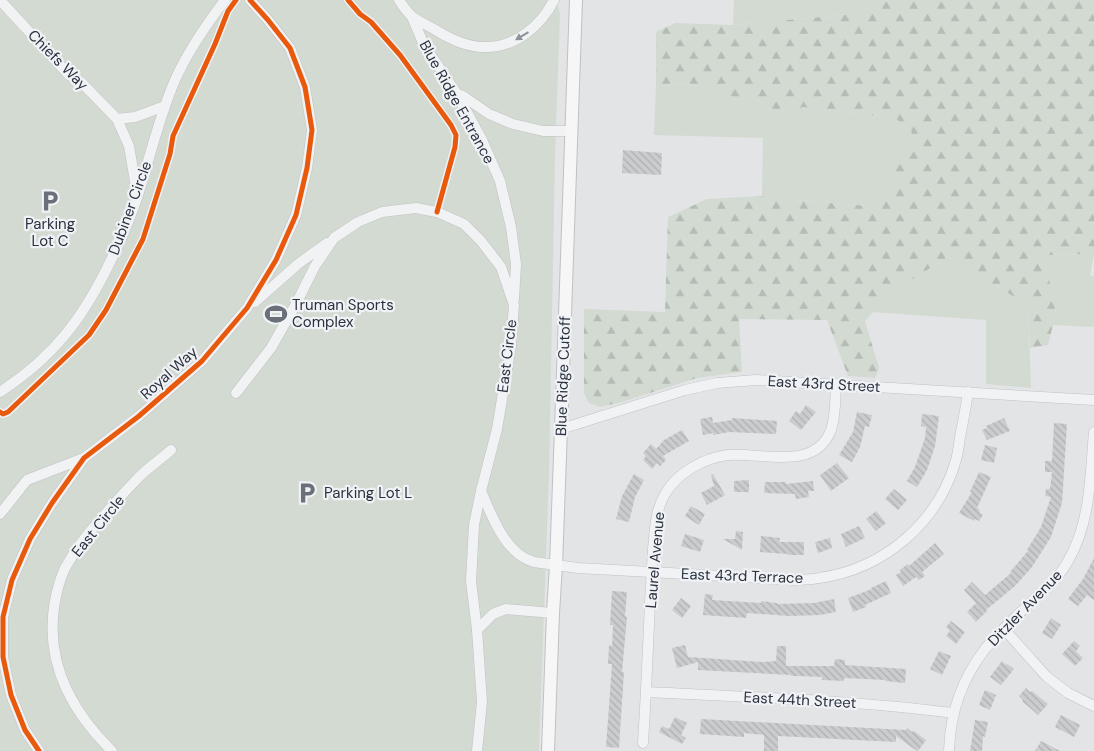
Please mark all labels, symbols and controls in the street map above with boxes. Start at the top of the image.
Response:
street label: Chiefs Way [23,25,93,95]
one-way arrow [515,31,529,40]
street label: Blue Ridge Entrance [415,37,499,167]
street label: Dubiner Circle [104,158,156,258]
parking icon: Parking Lot C [37,188,63,214]
place label: Parking Lot C [25,214,75,251]
place label: Truman Sports Complex [292,295,394,332]
sports icon: Truman Sports Complex [263,301,289,327]
street label: Blue Ridge Cutoff [551,316,575,436]
street label: East Circle [493,318,521,394]
street label: Royal Way [136,342,202,404]
street label: East 43rd Street [767,371,881,397]
parking icon: Parking Lot L [294,480,320,506]
place label: Parking Lot L [324,483,412,503]
street label: East Circle [67,491,129,561]
street label: Laurel Avenue [641,511,669,609]
street label: East 43rd Terrace [681,564,803,588]
street label: Ditzler Avenue [983,565,1067,651]
street label: East 44th Street [743,687,857,713]

